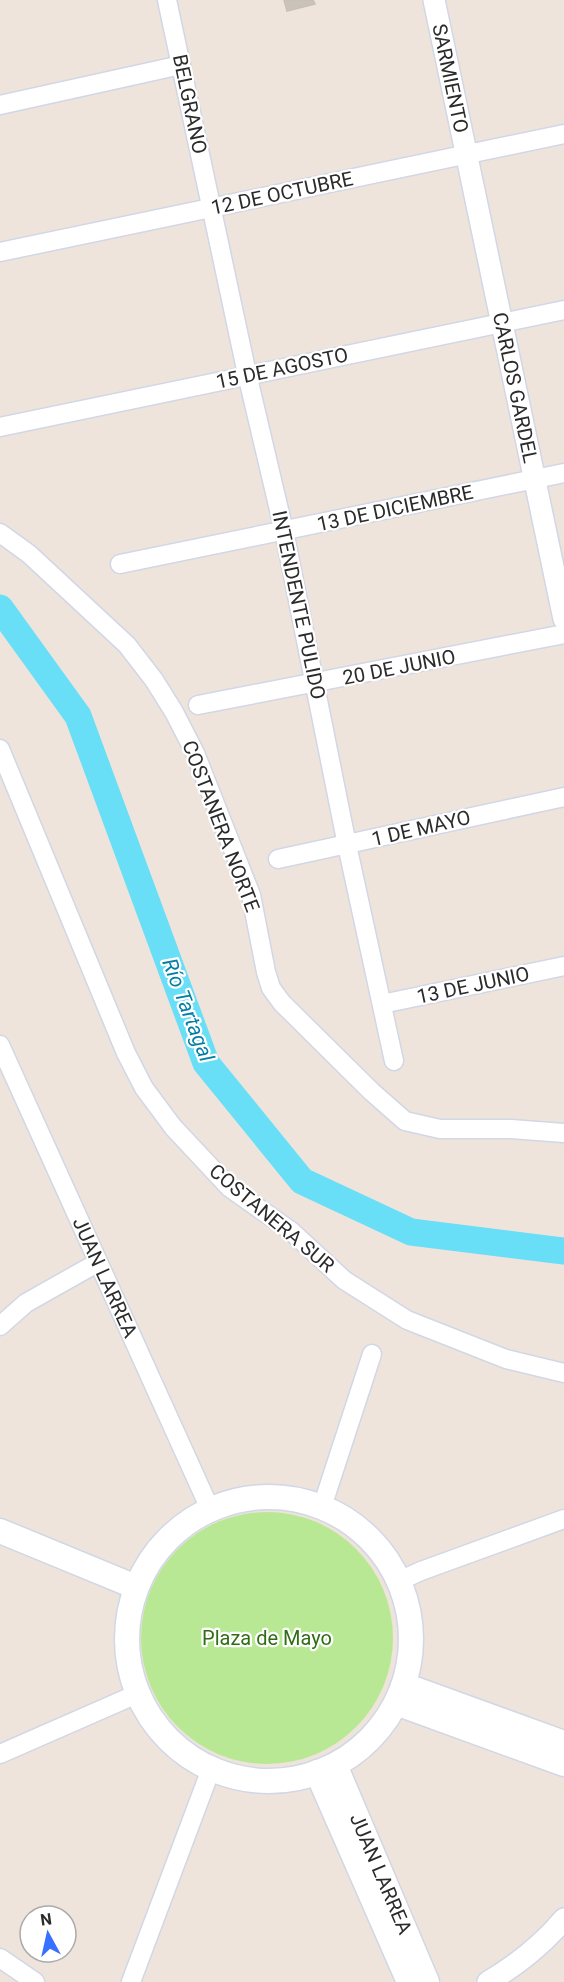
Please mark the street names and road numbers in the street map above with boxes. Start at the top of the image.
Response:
street label: SARMIENTO [427,22,474,135]
street label: BELGRANO [168,52,212,156]
street label: 12 DE OCTUBRE [209,166,355,220]
street label: CARLOS GARDEL [488,310,543,465]
street label: 15 DE AGOSTO [214,342,350,394]
street label: 13 DE DICIEMBRE [315,480,475,536]
street label: INTENDENTE PULIDO [267,508,331,702]
street label: 20 DE JUNIO [341,644,457,690]
street label: COSTANERA NORTE [177,737,265,915]
street label: 1 DE MAYO [369,805,473,851]
street label: 13 DE JUNIO [415,961,531,1009]
street label: COSTANERA SUR [205,1159,339,1277]
street label: JUAN LARREA [68,1214,143,1341]
street label: JUAN LARREA [345,1809,417,1938]

